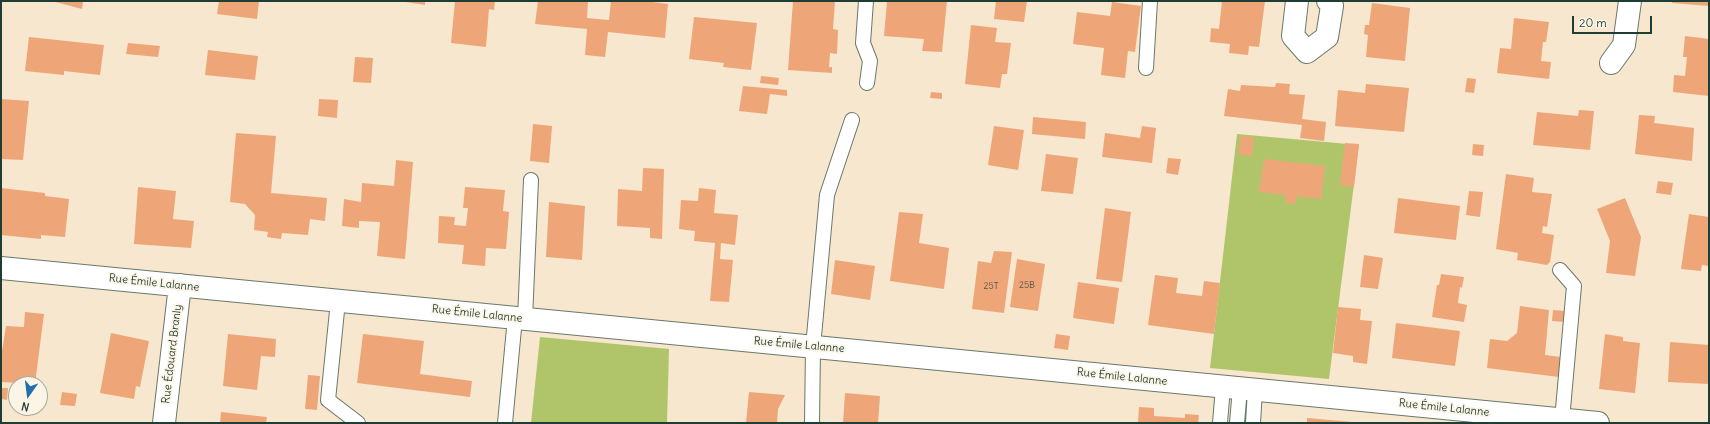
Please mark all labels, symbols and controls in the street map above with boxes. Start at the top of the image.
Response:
scale bar [1574,8,1654,34]
text: 20 m [1579,15,1607,30]
street label: Rue Émile Lalanne [108,272,200,294]
house number: 25B [1019,280,1035,290]
house number: 25T [984,281,998,291]
street label: Rue Émile Lalanne [431,303,523,325]
street label: Rue Édouard Branly [159,304,185,404]
street label: Rue Émile Lalanne [753,334,845,356]
street label: Rue Émile Lalanne [1076,366,1168,388]
north arrow [8,376,48,416]
street label: Rue Émile Lalanne [1398,397,1490,419]
text: N [20,399,31,414]

